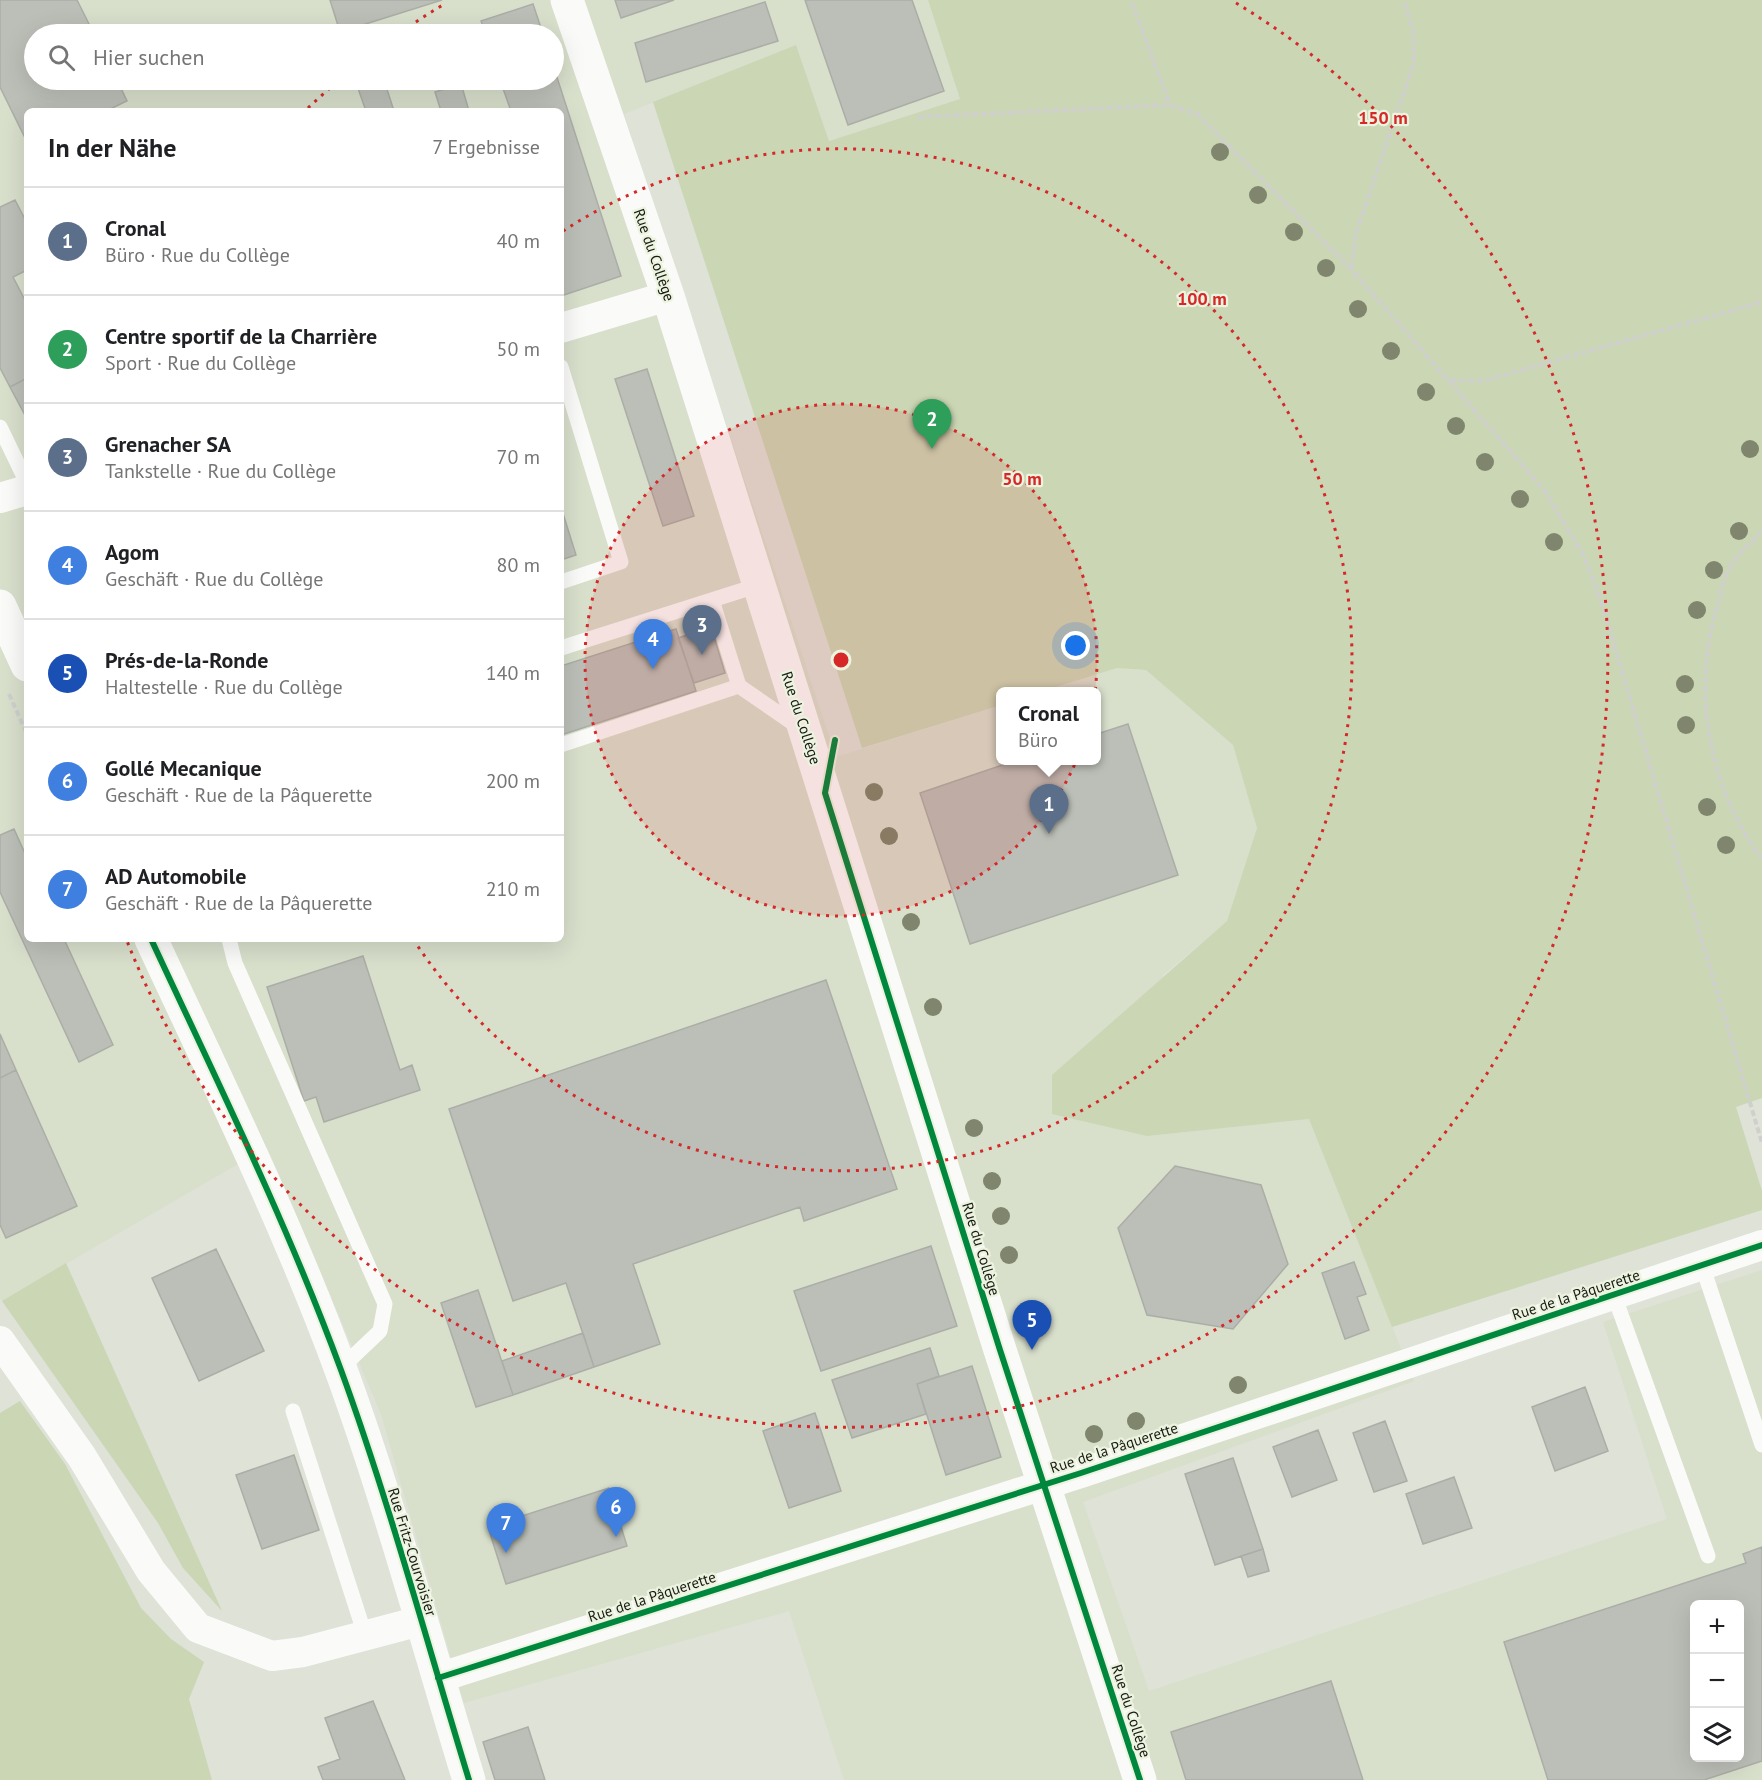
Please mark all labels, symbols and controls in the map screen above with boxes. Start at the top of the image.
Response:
search box [24,24,564,90]
icon: search [45,41,78,74]
text: Hier suchen [93,43,205,71]
text: 150 m [1358,106,1408,129]
text: In der Nähe [48,131,176,164]
text: 7 Ergebnisse [432,134,540,160]
street label: Rue du Collège [630,206,679,304]
text: Cronal [105,214,166,242]
text: 1 [62,228,73,254]
text: 40 m [497,228,540,254]
text: Büro · Rue du Collège [105,242,290,268]
text: 100 m [1177,287,1227,310]
text: Centre sportif de la Charrière [105,322,377,350]
text: 2 [62,336,73,362]
text: 50 m [497,336,540,362]
text: Sport · Rue du Collège [105,350,296,376]
pin: 2 [912,400,952,449]
text: Grenacher SA [105,430,231,458]
text: 3 [62,444,73,470]
text: 70 m [497,444,540,470]
text: Tankstelle · Rue du Collège [105,458,336,484]
text: 50 m [1002,467,1042,490]
text: Agom [105,538,159,566]
text: 4 [62,552,73,578]
text: 80 m [497,552,540,578]
text: Geschäft · Rue du Collège [105,566,323,592]
pin: 3 [682,606,722,655]
pin: 4 [634,620,672,669]
your location [1061,631,1090,660]
text: Prés-de-la-Ronde [105,646,268,674]
centre of rings [831,650,851,670]
text: 5 [62,660,73,686]
text: 140 m [486,660,540,686]
street label: Rue du Collège [778,669,825,767]
text: Haltestelle · Rue du Collège [105,674,343,700]
popup [996,687,1101,765]
text: Cronal [1018,699,1079,727]
text: Büro [1018,727,1058,753]
text: Gollé Mecanique [105,754,262,782]
text: 6 [62,768,73,794]
text: 200 m [486,768,540,794]
text: Geschäft · Rue de la Pâquerette [105,782,372,808]
pin: 1 [1030,784,1068,834]
text: AD Automobile [105,862,246,890]
text: 7 [62,876,73,902]
text: 210 m [486,876,540,902]
text: Geschäft · Rue de la Pâquerette [105,890,372,916]
street label: Rue du Collège [958,1200,1005,1298]
street label: Rue de la Pâquerette [1509,1265,1642,1324]
pin: 5 [1012,1300,1052,1350]
street label: Rue de la Pâquerette [1047,1418,1180,1477]
street label: Rue Fritz-Courvoisier [384,1485,441,1618]
pin: 6 [596,1488,636,1537]
pin: 7 [486,1504,526,1553]
street label: Rue de la Pâquerette [585,1567,718,1626]
map controls [1690,1600,1744,1762]
button: + [1690,1600,1744,1654]
button: − [1690,1654,1744,1708]
street label: Rue du Collège [1108,1662,1155,1760]
button: layers [1690,1708,1744,1762]

